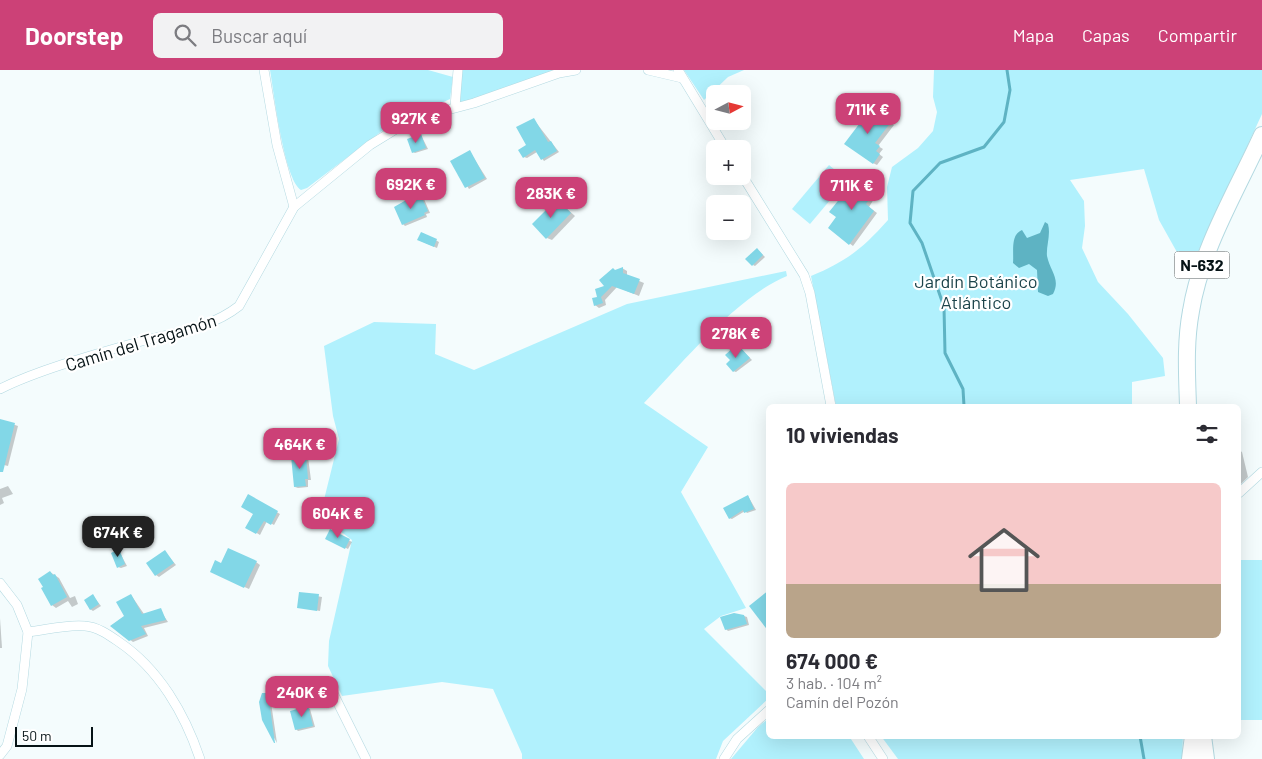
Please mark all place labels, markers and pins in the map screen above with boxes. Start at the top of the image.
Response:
pin: 711K € [827,92,909,135]
pin: 927K € [375,102,457,144]
pin: 692K € [370,168,452,210]
pin: 711K € [811,168,893,211]
pin: 283K € [510,176,592,219]
pin: 278K € [695,316,777,359]
pin: 464K € [259,428,341,470]
pin: 604K € [297,496,379,539]
pin: 674K € [77,516,159,558]
pin: 240K € [261,676,343,718]

